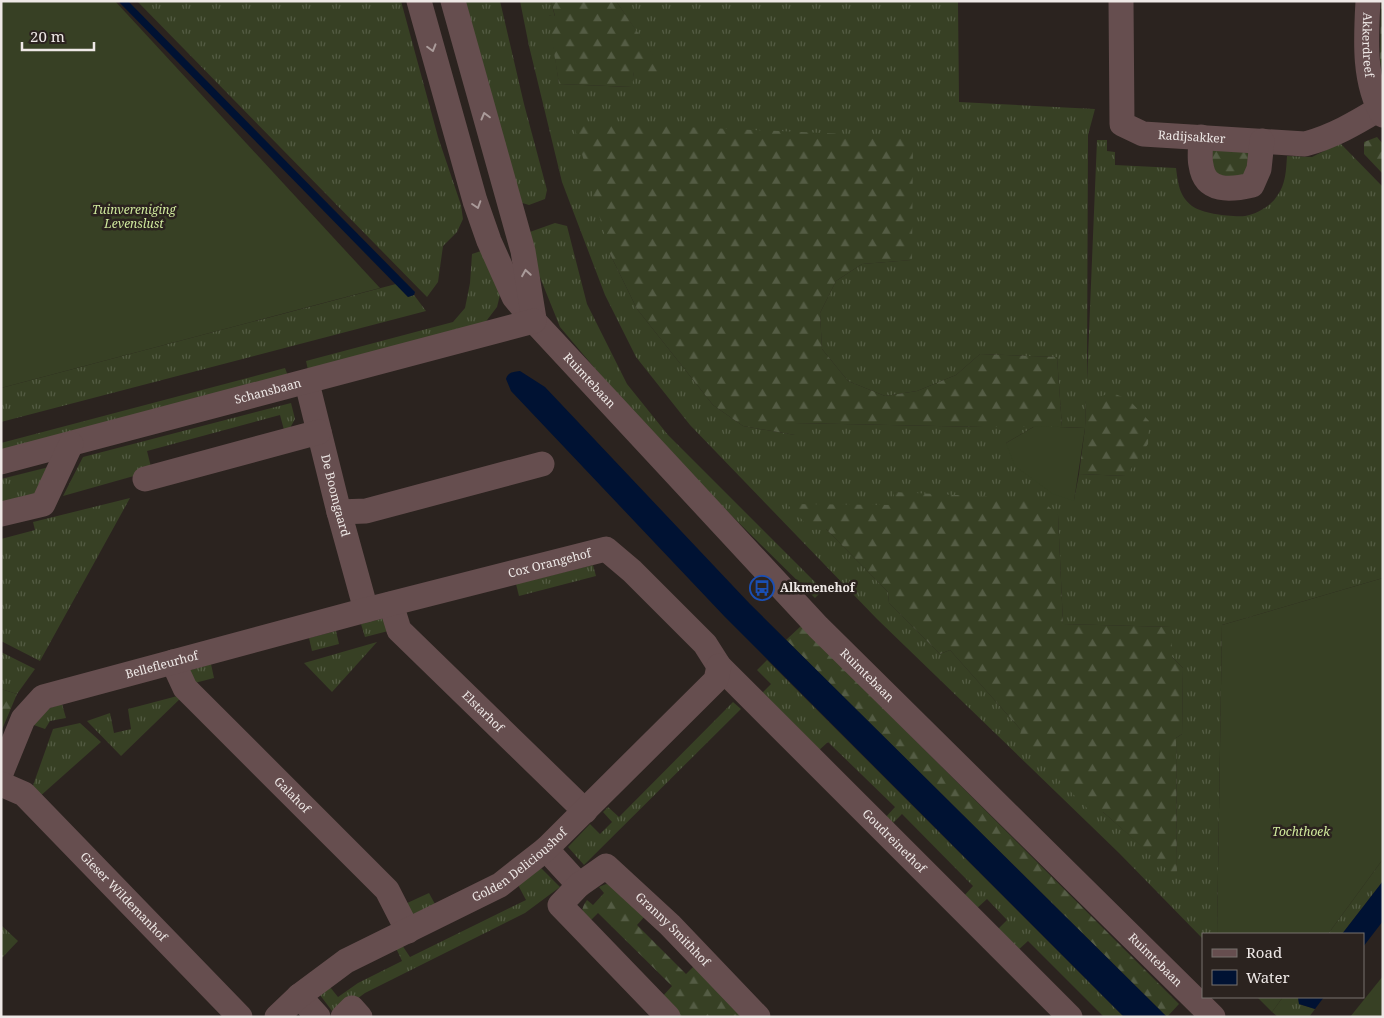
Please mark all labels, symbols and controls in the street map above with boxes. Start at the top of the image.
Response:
street label: Akkerdreef [1359,12,1379,80]
scale bar [22,20,95,52]
text: 20 m [30,26,65,46]
one-way arrow [427,44,437,52]
one-way arrow [480,113,490,121]
street label: Radijsakker [1157,126,1226,147]
one-way arrow [471,200,481,208]
park label: Tuinvereniging Levenslust [92,201,177,232]
one-way arrow [522,269,532,278]
street label: Ruimtebaan [560,349,620,412]
street label: Schansbaan [232,374,303,408]
street label: De Boomgaard [317,452,355,539]
street label: Cox Orangehof [506,544,594,582]
bus stop icon: Alkmenehof [749,575,775,601]
place label: Alkmenehof [780,579,856,596]
street label: Ruimtebaan [836,644,898,706]
street label: Bellefleurhof [123,646,201,682]
street label: Elstarhof [458,687,509,737]
street label: Galahof [271,773,315,818]
street label: Goudreinethof [859,805,931,877]
street label: Golden Delicioushof [469,823,572,906]
park label: Tochthoek [1272,823,1331,840]
street label: Gieser Wildemanhof [77,848,172,946]
street label: Granny Smithhof [632,888,715,971]
street label: Ruimtebaan [1125,929,1187,990]
legend [1202,933,1364,998]
text: Road [1246,942,1282,962]
text: Water [1246,967,1289,987]

